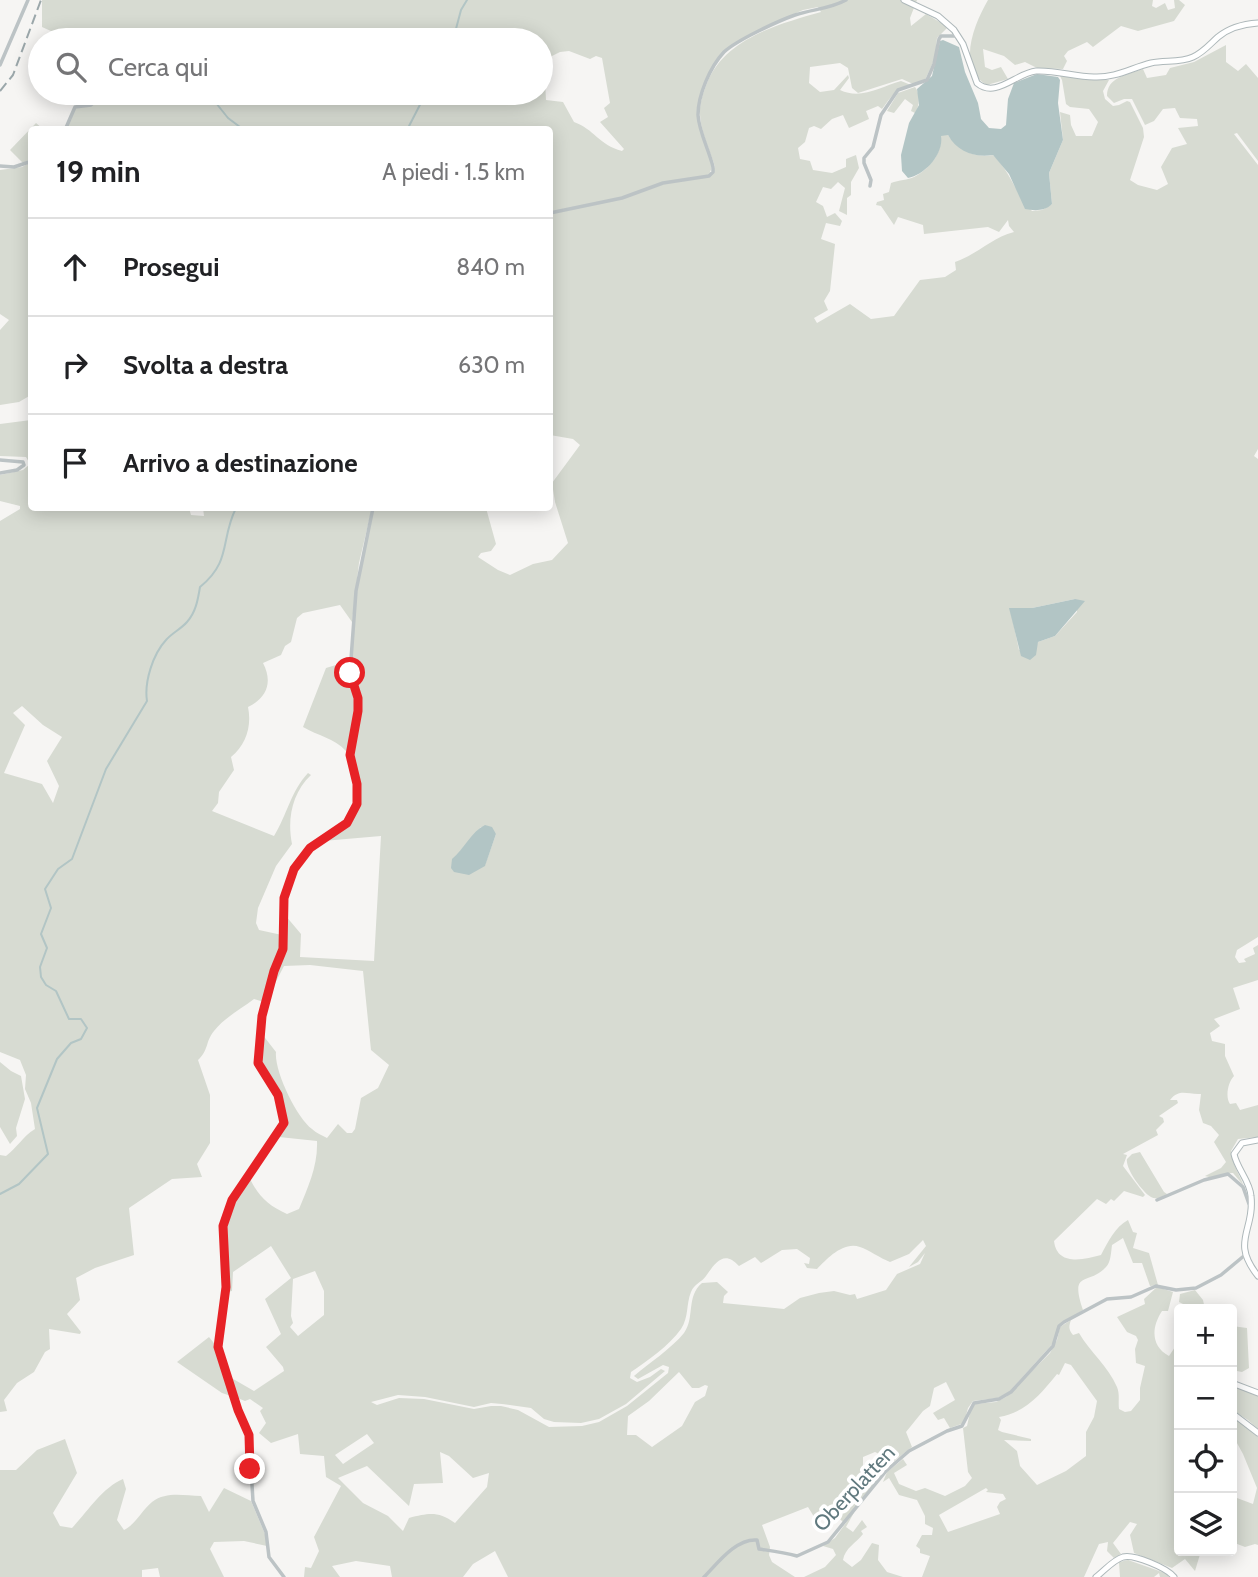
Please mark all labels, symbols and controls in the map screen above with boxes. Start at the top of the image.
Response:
search box [28,28,553,105]
icon: search [52,48,90,86]
text: Cerca qui [108,51,209,83]
text: 19 min [56,153,141,190]
text: A piedi · 1.5 km [382,158,525,186]
icon: ahead [56,248,94,286]
text: Prosegui [123,251,219,283]
text: 840 m [456,253,525,281]
icon: right [56,346,94,384]
text: Svolta a destra [123,349,288,381]
text: 630 m [458,351,525,379]
icon: arrive [56,444,94,482]
text: Arrivo a destinazione [123,447,358,479]
route start [334,657,365,688]
map controls [1174,1304,1237,1556]
button: + [1174,1304,1237,1367]
button: − [1174,1367,1237,1430]
button: locate [1174,1430,1237,1493]
street label: Oberplatten [808,1440,900,1536]
route end [234,1453,265,1484]
button: layers [1174,1493,1237,1556]

